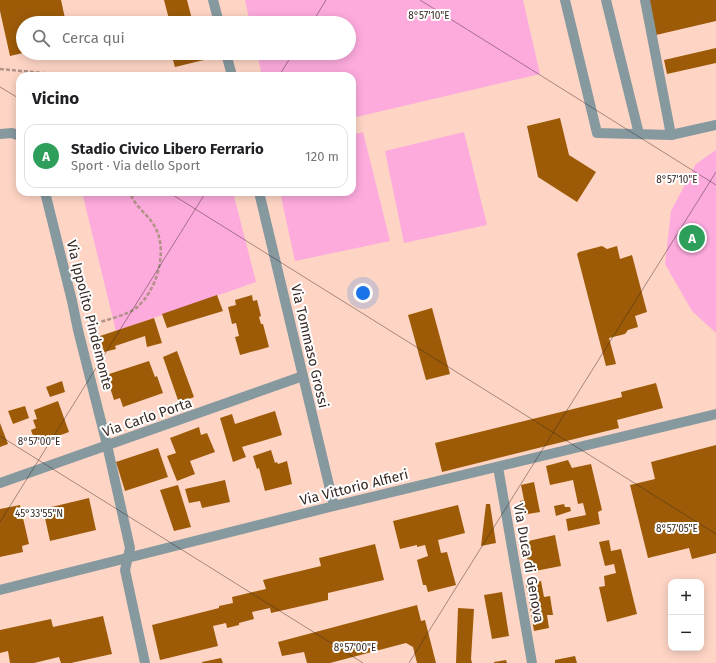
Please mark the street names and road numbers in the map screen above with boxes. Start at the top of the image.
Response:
street label: Via Ippolito Pindemonte [63,238,116,392]
street label: Via Tommaso Grossi [287,283,332,410]
street label: Via Carlo Porta [100,394,194,441]
street label: Via Vittorio Alfieri [298,466,410,509]
street label: Via Duca di Genova [510,502,547,624]

